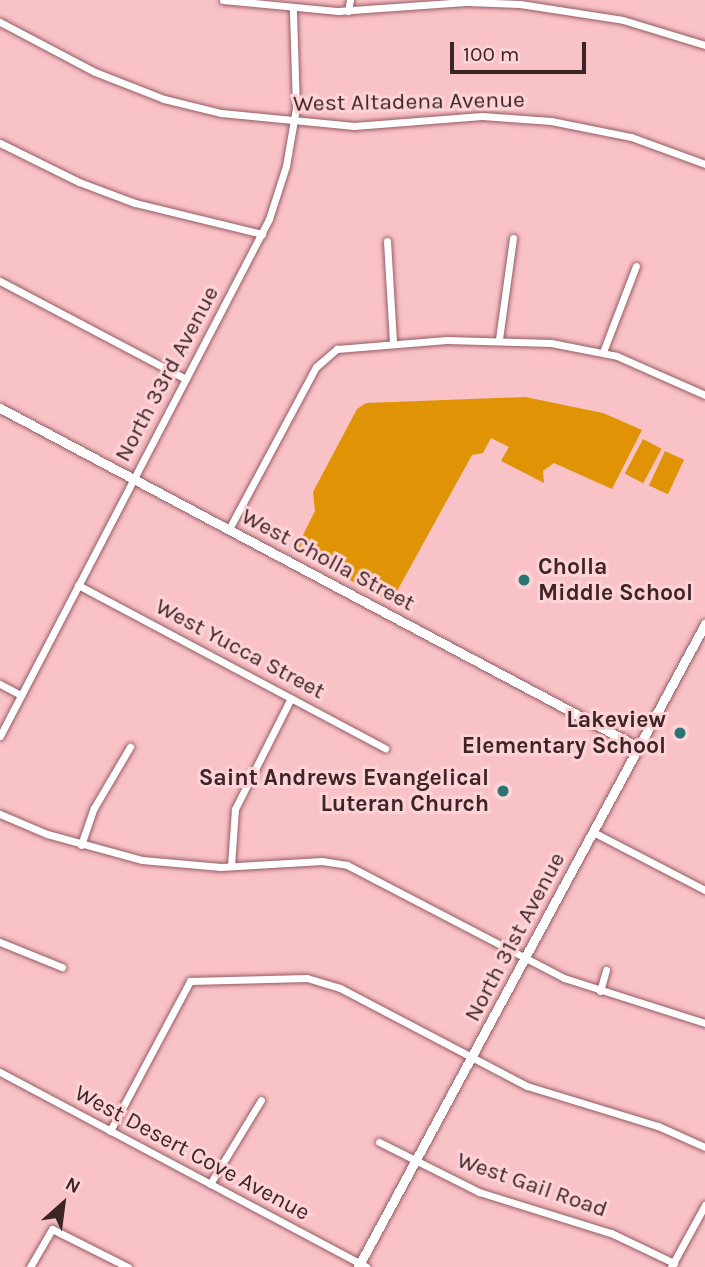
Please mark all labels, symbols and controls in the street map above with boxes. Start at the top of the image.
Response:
scale bar [453,28,590,72]
text: 100 m [463,42,520,66]
street label: West Altadena Avenue [293,86,525,118]
street label: North 33rd Avenue [109,281,225,467]
street label: West Cholla Street [237,503,419,617]
place label: Cholla Middle School [538,553,693,607]
marker: Cholla Middle School [516,572,532,588]
street label: West Yucca Street [151,593,329,705]
place label: Lakeview Elementary School [462,706,666,760]
marker: Lakeview Elementary School [672,725,688,741]
place label: Saint Andrews Evangelical Luteran Church [199,764,489,818]
marker: Saint Andrews Evangelical Luteran Church [495,783,511,799]
street label: North 31st Avenue [459,848,571,1026]
street label: West Desert Cove Avenue [70,1079,314,1227]
street label: West Gail Road [453,1146,611,1224]
north arrow [28,1169,98,1239]
text: N [62,1173,84,1198]

